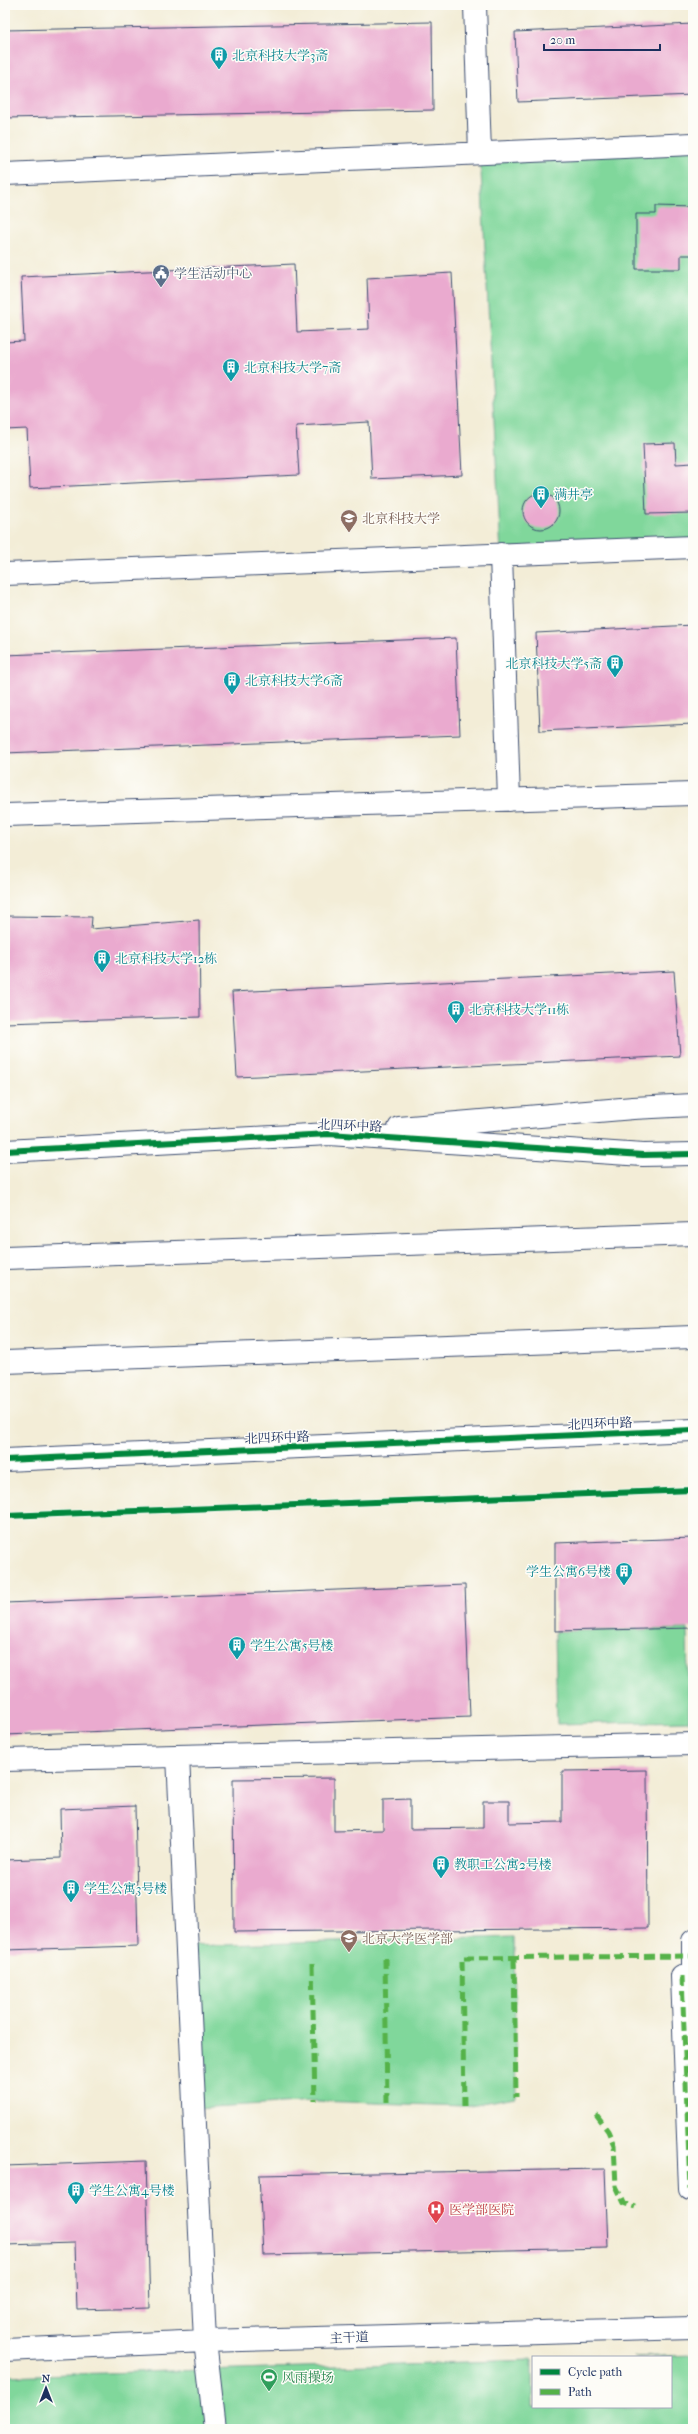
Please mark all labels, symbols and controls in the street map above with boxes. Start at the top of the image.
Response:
scale bar [544,26,660,52]
text: 20 m [550,33,575,47]
building icon: 北京科技大学3斋 [209,45,229,70]
place label: 北京科技大学3斋 [232,48,328,63]
public building icon: 学生活动中心 [151,263,171,288]
place label: 学生活动中心 [174,266,252,281]
building icon: 北京科技大学7斋 [221,357,241,382]
place label: 北京科技大学7斋 [244,360,341,375]
building icon: 满井亭 [531,484,551,509]
place label: 满井亭 [554,487,593,502]
school or university icon: 北京科技大学 [339,508,359,533]
place label: 北京科技大学 [362,511,440,526]
building icon: 北京科技大学5斋 [605,653,625,678]
place label: 北京科技大学5斋 [505,656,602,671]
building icon: 北京科技大学6斋 [222,670,242,695]
place label: 北京科技大学6斋 [245,673,343,688]
building icon: 北京科技大学12栋 [92,948,112,973]
place label: 北京科技大学12栋 [115,951,217,966]
building icon: 北京科技大学11栋 [446,999,466,1024]
place label: 北京科技大学11栋 [469,1002,569,1017]
street label: 北四环中路 [317,1117,383,1134]
street label: 北四环中路 [567,1415,633,1432]
street label: 北四环中路 [244,1429,310,1446]
building icon: 学生公寓6号楼 [614,1561,634,1586]
place label: 学生公寓6号楼 [526,1564,611,1579]
building icon: 学生公寓5号楼 [227,1635,247,1660]
place label: 学生公寓5号楼 [250,1638,334,1653]
building icon: 教职工公寓2号楼 [431,1854,451,1879]
place label: 教职工公寓2号楼 [454,1857,552,1872]
building icon: 学生公寓3号楼 [61,1878,81,1903]
place label: 学生公寓3号楼 [84,1881,167,1896]
school or university icon: 北京大学医学部 [339,1928,359,1953]
place label: 北京大学医学部 [362,1931,453,1946]
building icon: 学生公寓4号楼 [66,2180,86,2205]
place label: 学生公寓4号楼 [89,2183,175,2198]
hospital icon: 医学部医院 [426,2199,446,2224]
place label: 医学部医院 [449,2202,514,2217]
street label: 主干道 [329,2329,369,2346]
legend [532,2356,672,2408]
text: Cycle path [568,2365,623,2379]
sports icon: 风雨操场 [259,2367,279,2392]
north arrow [26,2368,66,2408]
place label: 风雨操场 [282,2370,334,2385]
text: N [42,2372,51,2385]
text: Path [568,2385,592,2399]

